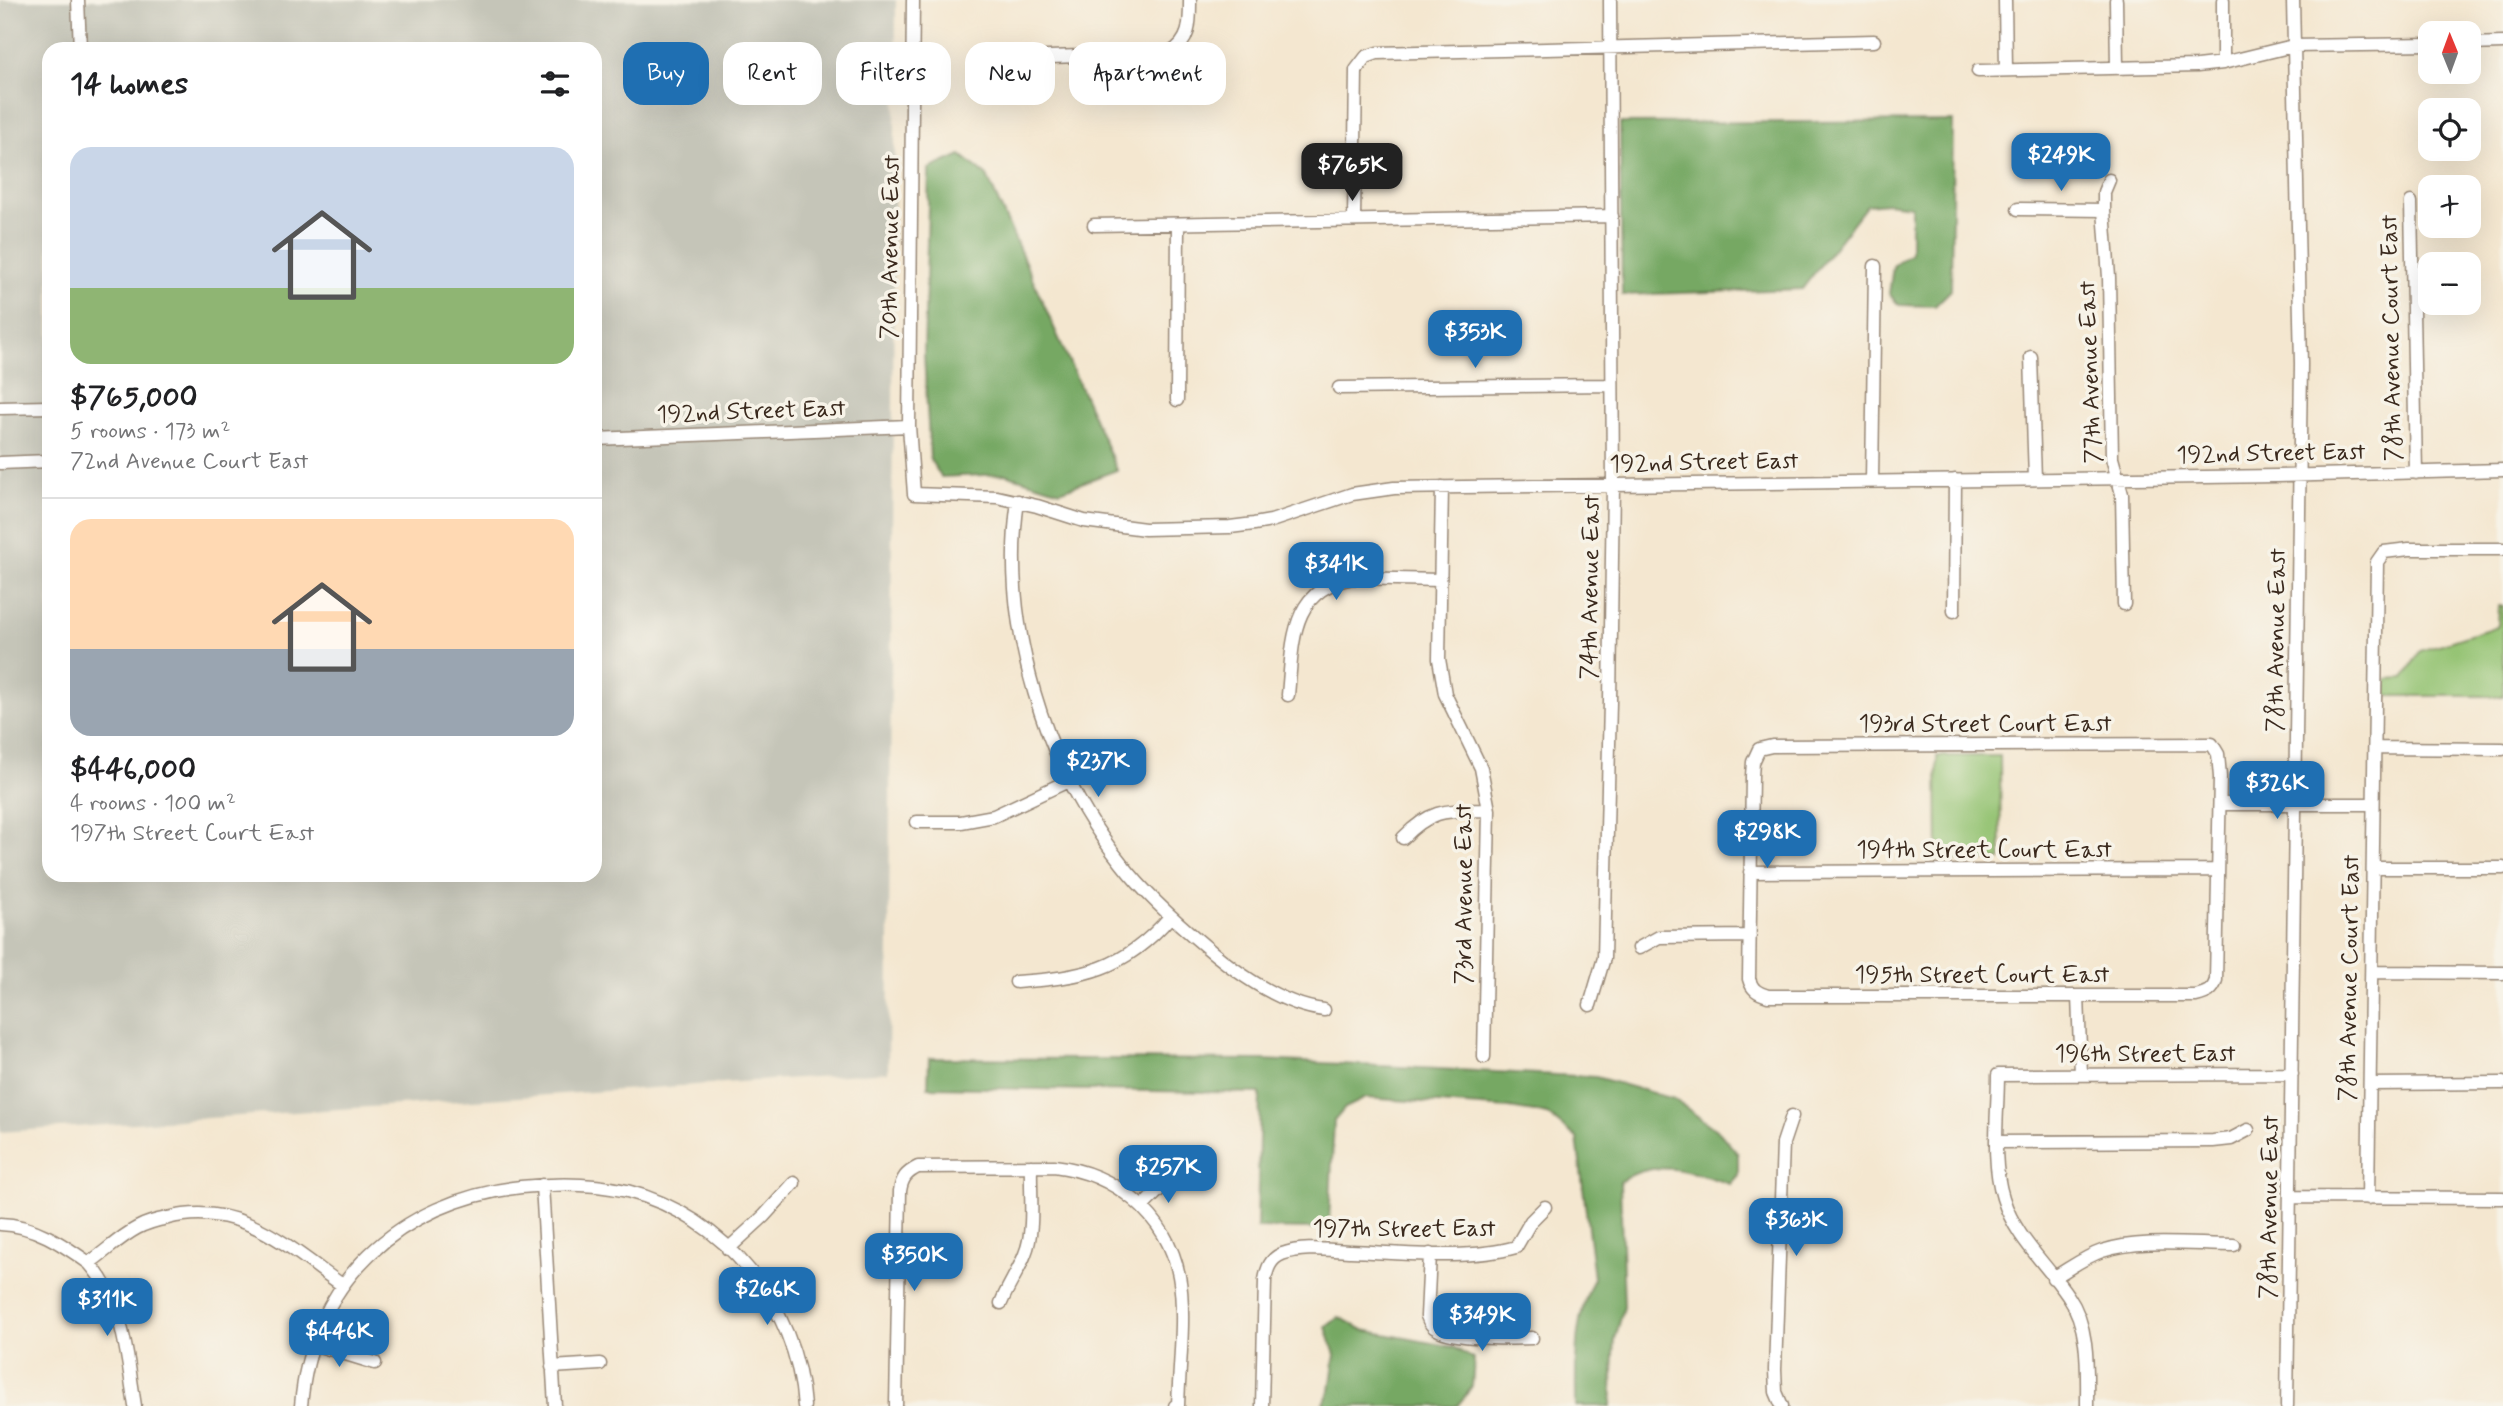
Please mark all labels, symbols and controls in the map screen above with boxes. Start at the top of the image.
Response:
north arrow [2418,21,2482,84]
map controls [2418,21,2481,315]
chip: Buy [623,42,709,105]
chip: Rent [723,42,822,105]
chip: Filters [836,42,951,105]
chip: New [965,42,1055,105]
chip: Apartment [1069,42,1226,105]
text: 14 homes [70,65,188,104]
icon: filters [536,65,574,103]
button: locate [2418,98,2481,161]
pin: $249K [2012,134,2110,193]
text: $249K [2027,141,2095,171]
pin: $765K [1303,144,1401,203]
text: $765K [1317,151,1387,181]
street label: 70th Avenue East [874,154,908,340]
button: + [2418,175,2481,238]
icon: home [259,192,385,318]
street label: 78th Avenue Court East [2374,214,2410,462]
button: − [2418,252,2481,315]
street label: 77th Avenue East [2072,280,2110,464]
pin: $353K [1426,310,1524,370]
text: $353K [1444,318,1506,348]
text: $765,000 [70,378,198,417]
street label: 192nd Street East [656,393,846,431]
text: 5 rooms · 173 m² [70,417,230,447]
street label: 192nd Street East [2176,437,2366,471]
street label: 192nd Street East [1609,446,1799,480]
text: 72nd Avenue Court East [70,447,309,477]
street label: 74th Avenue East [1574,494,1608,680]
pin: $341K [1287,542,1385,602]
street label: 78th Avenue East [2260,547,2294,732]
text: $341K [1304,550,1368,580]
icon: home [259,564,385,690]
street label: 193rd Street Court East [1858,709,2112,740]
pin: $237K [1049,740,1147,799]
text: $237K [1066,747,1130,777]
text: $446,000 [70,750,196,789]
pin: $326K [2228,762,2326,821]
text: $326K [2245,769,2309,799]
text: 4 rooms · 100 m² [70,789,236,819]
street label: 73rd Avenue East [1449,803,1480,985]
pin: $298K [1718,810,1816,870]
text: $298K [1733,818,1801,848]
text: 197th Street Court East [70,819,314,849]
street label: 194th Street Court East [1856,835,2112,866]
street label: 78th Avenue Court East [2332,854,2368,1102]
street label: 195th Street Court East [1855,960,2110,991]
street label: 196th Street East [2055,1039,2236,1070]
street label: 78th Avenue East [2253,1114,2287,1299]
pin: $257K [1119,1146,1217,1205]
text: $257K [1135,1153,1201,1183]
pin: $363K [1747,1198,1845,1258]
text: $363K [1765,1206,1827,1236]
street label: 197th Street East [1312,1214,1496,1245]
pin: $350K [865,1234,963,1293]
text: $350K [881,1241,947,1271]
pin: $266K [718,1268,816,1327]
text: $266K [735,1275,799,1305]
pin: $311K [58,1278,156,1338]
text: $311K [78,1286,137,1316]
pin: $349K [1433,1294,1531,1353]
text: $349K [1449,1301,1515,1331]
pin: $446K [290,1310,388,1369]
text: $446K [305,1317,373,1347]

